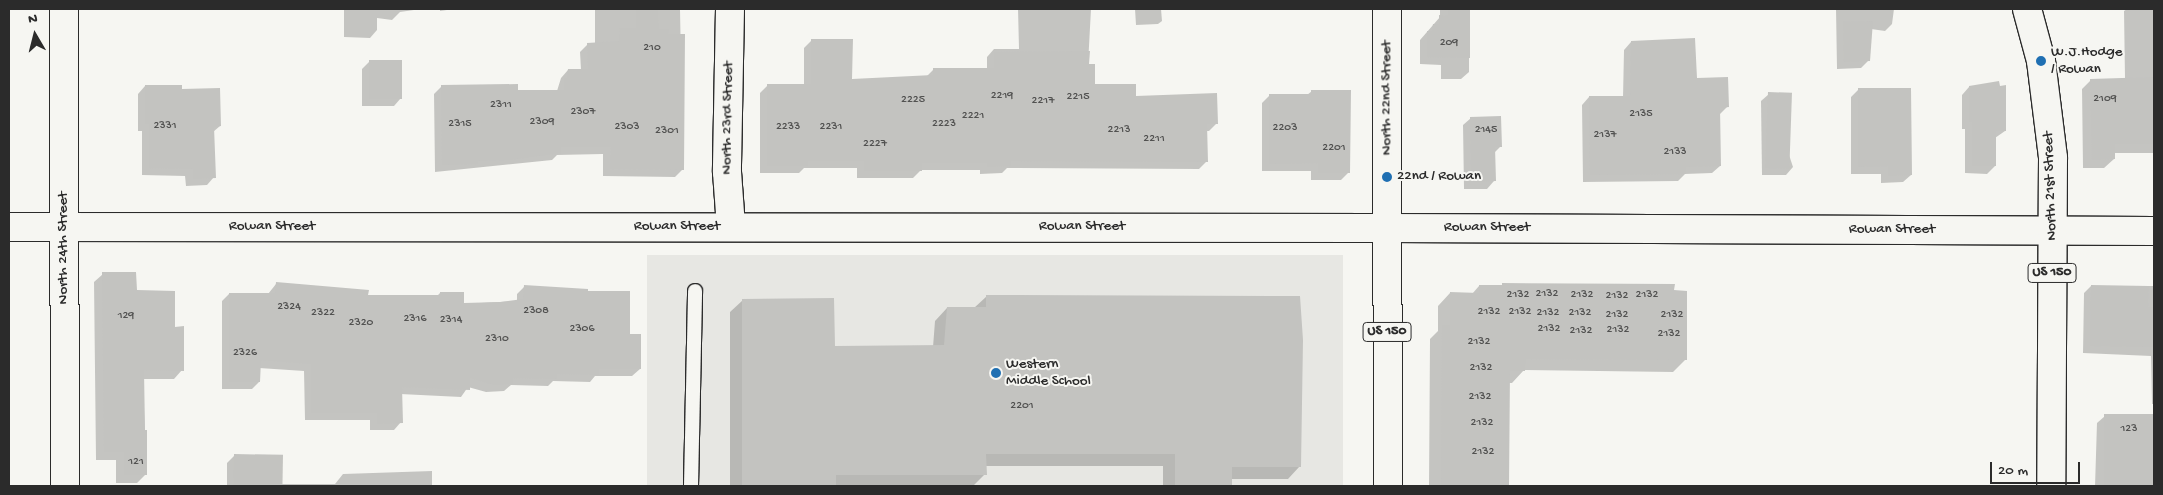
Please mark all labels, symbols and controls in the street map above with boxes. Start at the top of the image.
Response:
north arrow [10,10,60,60]
text: N [27,11,39,29]
house number: 209 [1440,37,1458,51]
street label: North 22nd Street [1378,41,1396,155]
house number: 210 [643,42,661,56]
place label: W.J.Hodge / Rowan [2051,43,2123,78]
marker: W.J.Hodge / Rowan [2035,55,2047,67]
street label: North 23rd Street [718,61,738,175]
house number: 2219 [991,90,1013,104]
house number: 2215 [1067,91,1089,105]
house number: 2109 [2093,93,2117,107]
house number: 2225 [901,94,925,108]
house number: 2217 [1032,95,1054,109]
house number: 2311 [490,99,512,113]
house number: 2307 [570,106,596,120]
house number: 2135 [1629,108,1653,122]
house number: 2221 [962,110,984,124]
house number: 2309 [530,116,554,130]
house number: 2315 [448,118,472,132]
house number: 2223 [932,118,956,132]
house number: 2331 [153,120,177,134]
house number: 2303 [614,121,640,135]
house number: 2233 [776,121,800,135]
house number: 2231 [820,121,842,135]
house number: 2203 [1273,122,1297,136]
house number: 2213 [1108,124,1130,138]
house number: 2145 [1475,124,1497,138]
house number: 2301 [655,125,679,139]
house number: 2137 [1593,129,1617,143]
street label: North 21st Street [2040,131,2062,241]
house number: 2211 [1143,133,1165,147]
house number: 2227 [863,138,887,152]
house number: 2201 [1322,142,1346,156]
house number: 2133 [1663,146,1687,160]
place label: 22nd / Rowan [1397,168,1481,186]
marker: 22nd / Rowan [1381,171,1393,183]
street label: North 24th Street [55,192,73,304]
street label: Rowan Street [229,218,315,236]
street label: Rowan Street [634,218,720,236]
street label: Rowan Street [1039,218,1125,236]
street label: Rowan Street [1444,219,1530,237]
street label: Rowan Street [1849,221,1935,239]
road number: US 150 [2027,262,2077,284]
house number: 2132 [1536,288,1558,302]
house number: 2132 [1507,289,1529,303]
house number: 2132 [1571,289,1593,303]
house number: 2132 [1636,289,1658,303]
house number: 2132 [1606,290,1628,304]
house number: 2324 [277,301,301,315]
house number: 2308 [523,305,549,319]
house number: 2132 [1478,306,1500,320]
house number: 2132 [1509,306,1531,320]
house number: 2322 [311,307,335,321]
house number: 2132 [1537,307,1559,321]
house number: 2132 [1569,307,1591,321]
house number: 2132 [1606,309,1628,323]
house number: 2132 [1661,309,1683,323]
house number: 129 [118,310,134,324]
house number: 2316 [403,313,427,327]
house number: 2314 [440,314,462,328]
house number: 2320 [349,317,373,331]
road number: US 150 [1362,321,1412,344]
house number: 2306 [569,323,595,337]
house number: 2132 [1538,323,1560,337]
house number: 2132 [1607,324,1629,338]
house number: 2132 [1570,325,1592,339]
house number: 2132 [1658,328,1680,342]
house number: 2310 [485,333,509,347]
house number: 2132 [1468,336,1490,350]
house number: 2326 [233,347,257,361]
place label: Western Middle School [1006,355,1091,390]
house number: 2132 [1470,362,1492,376]
marker: Western Middle School [990,367,1002,379]
house number: 2132 [1469,391,1491,405]
house number: 2201 [1010,400,1034,414]
house number: 2132 [1471,417,1493,431]
house number: 123 [2121,423,2137,437]
house number: 2132 [1472,446,1494,460]
scale bar [1993,452,2083,484]
house number: 121 [128,456,144,470]
text: 20 m [1998,462,2028,480]

